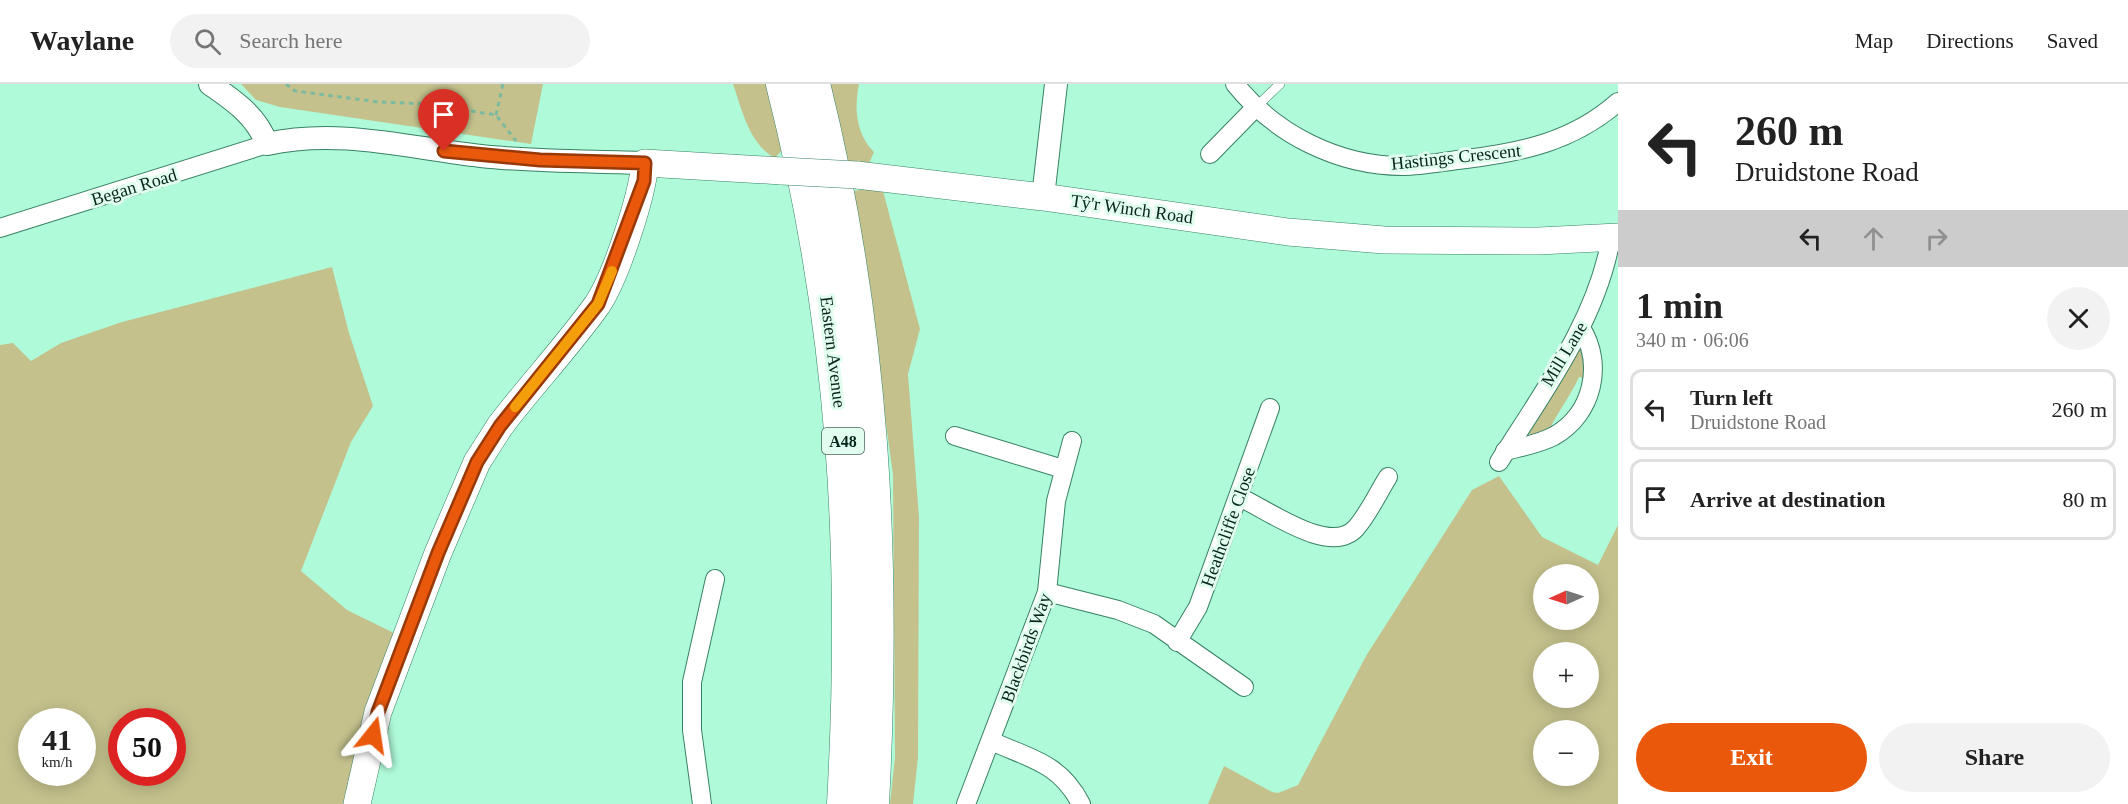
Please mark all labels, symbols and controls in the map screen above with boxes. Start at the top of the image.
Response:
search box [170,14,590,68]
text: Waylane [30,25,134,56]
icon: search [191,25,224,58]
text: Search here [239,28,342,53]
text: Map [1855,29,1893,53]
text: Directions [1926,29,2014,53]
text: Saved [2047,29,2098,53]
pin [418,89,469,151]
icon: arrive [427,98,460,131]
icon: left [1636,108,1714,186]
text: 260 m [1735,108,1844,154]
street label: Hastings Crescent [1390,140,1522,174]
text: Druidstone Road [1735,157,1919,187]
street label: Began Road [89,165,179,209]
street label: Tŷ'r Winch Road [1070,191,1194,227]
icon: left [1794,222,1827,255]
icon: ahead [1857,222,1890,255]
icon: right [1920,222,1953,255]
text: 1 min [1636,286,1723,326]
button: close [2047,287,2110,350]
street label: Eastern Avenue [816,295,850,409]
street label: Mill Lane [1537,318,1591,390]
text: 340 m · 06:06 [1636,329,1749,351]
text: Turn left [1690,385,1773,410]
icon: left [1639,393,1672,426]
text: 260 m [2051,397,2107,422]
text: Druidstone Road [1690,411,1826,433]
road number: A48 [822,428,864,454]
street label: Heathcliffe Close [1197,464,1259,590]
icon: arrive [1639,483,1672,516]
text: Arrive at destination [1690,487,1886,512]
text: 80 m [2062,487,2107,512]
north arrow [1533,564,1599,630]
map controls [1533,564,1599,786]
street label: Blackbirds Way [997,591,1055,705]
button: + [1533,642,1599,708]
position arrow [341,703,405,767]
speed limit sign: 50 [108,708,186,786]
button: − [1533,720,1599,786]
text: 41 [42,723,72,756]
button: Exit [1636,723,1867,792]
button: Share [1879,723,2110,792]
text: km/h [42,754,72,770]

